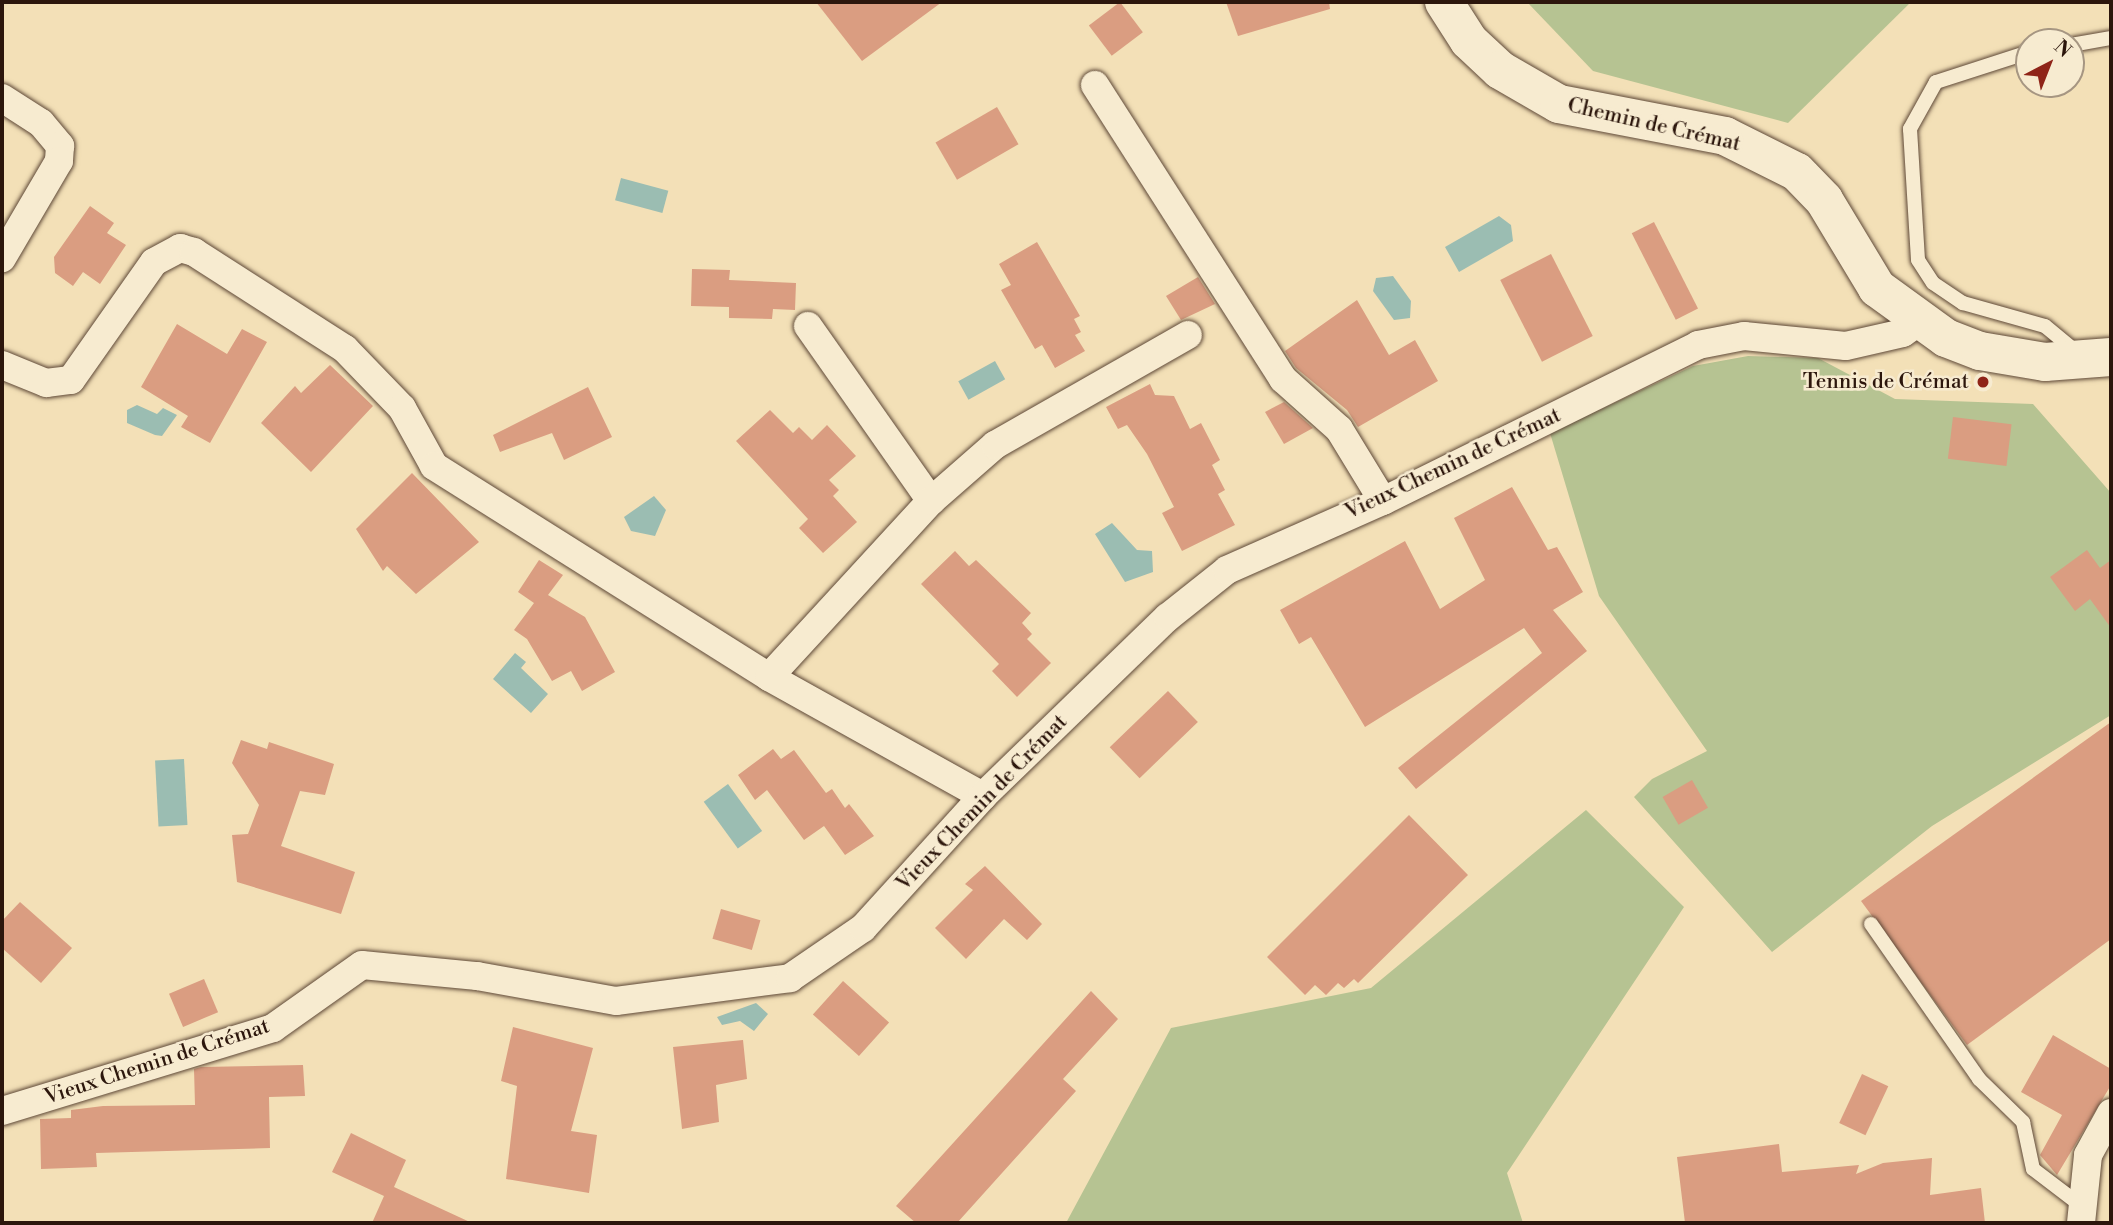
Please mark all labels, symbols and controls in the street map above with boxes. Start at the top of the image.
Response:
north arrow [2015,28,2085,98]
text: N [2049,35,2076,63]
street label: Chemin de Crémat [1565,93,1743,157]
place label: Tennis de Crémat [1803,369,1969,395]
marker: Tennis de Crémat [1975,374,1991,390]
street label: Vieux Chemin de Crémat [1341,403,1565,525]
street label: Vieux Chemin de Crémat [891,710,1073,896]
street label: Vieux Chemin de Crémat [41,1014,273,1110]

